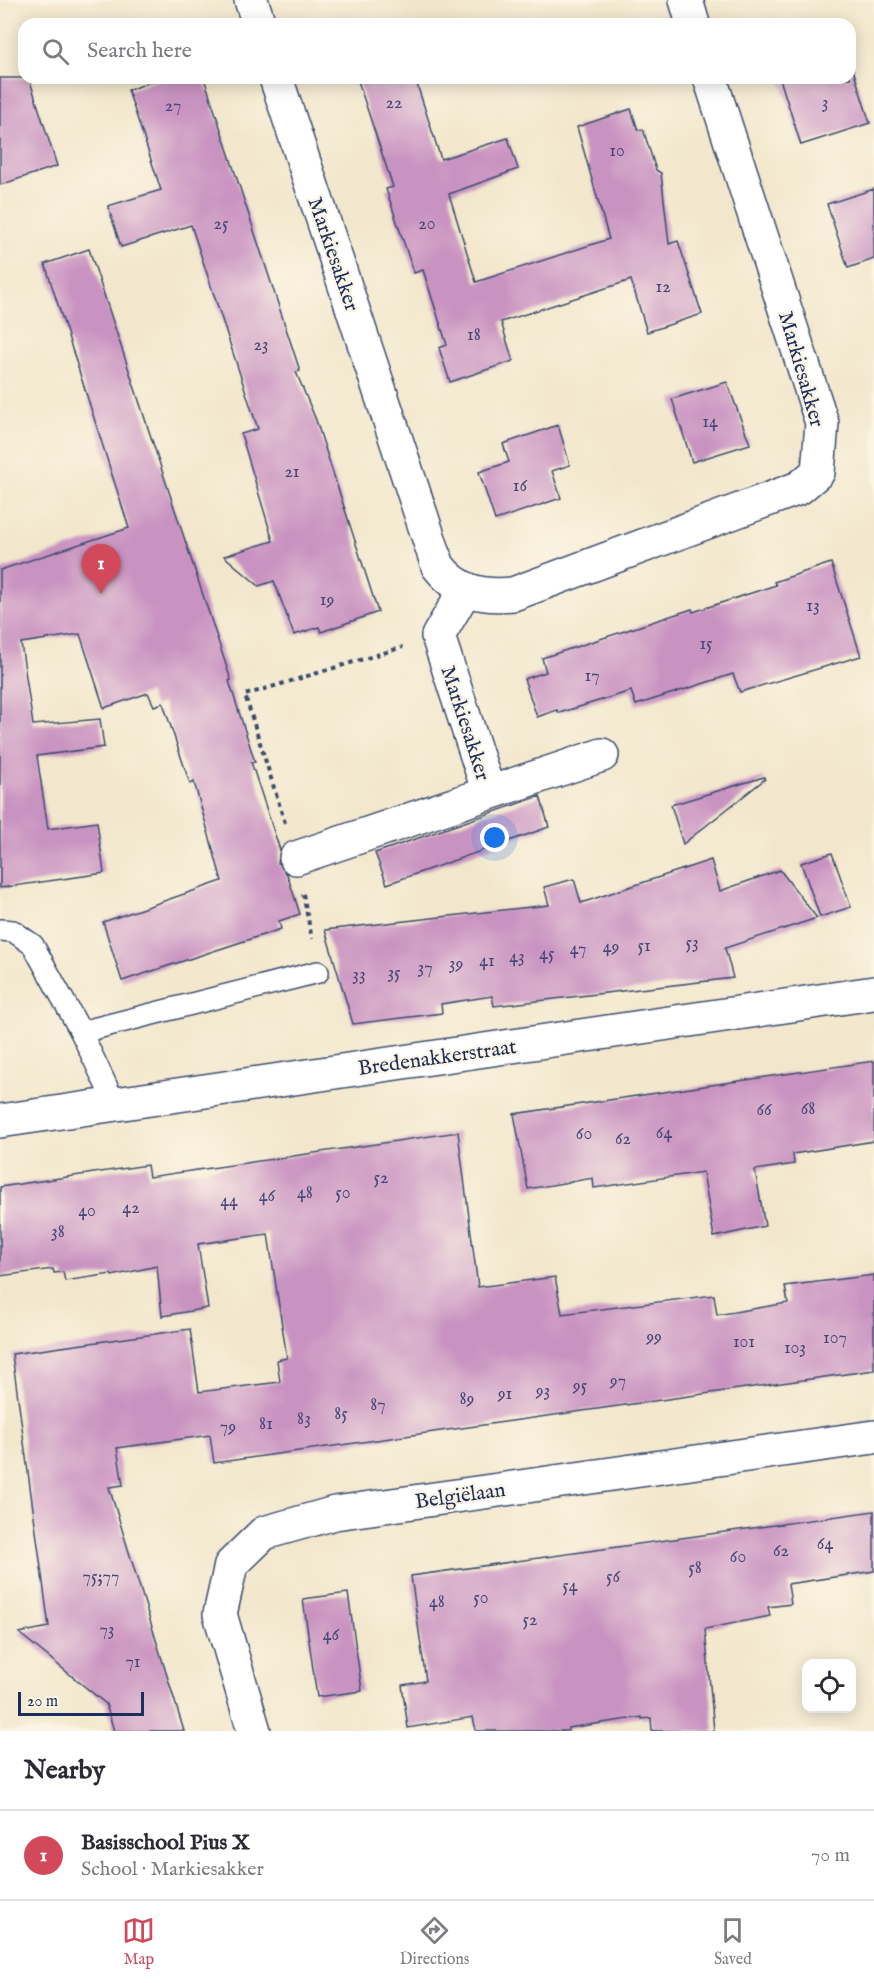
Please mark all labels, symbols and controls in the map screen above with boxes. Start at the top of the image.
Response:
search box [18,18,856,84]
icon: search [39,35,72,68]
text: Search here [87,37,192,65]
house number: 22 [386,92,402,115]
house number: 3 [822,92,828,115]
house number: 27 [165,95,181,118]
house number: 10 [609,140,625,163]
street label: Markiesakker [300,194,365,315]
house number: 25 [214,213,229,236]
house number: 20 [418,213,436,236]
house number: 12 [655,276,671,299]
street label: Markiesakker [771,308,830,431]
house number: 18 [467,324,481,347]
house number: 23 [253,334,269,357]
house number: 14 [702,411,718,434]
house number: 21 [284,461,300,484]
house number: 16 [513,475,528,498]
pin: 1 [82,544,120,594]
house number: 19 [320,589,334,612]
house number: 13 [806,595,820,618]
house number: 15 [699,633,713,656]
street label: Markiesakker [433,663,496,784]
house number: 17 [584,665,600,688]
your location [480,823,509,852]
house number: 53 [685,932,699,955]
house number: 51 [637,935,651,958]
house number: 49 [603,936,619,959]
house number: 47 [570,938,586,961]
house number: 45 [539,943,555,966]
house number: 43 [509,946,525,969]
house number: 41 [479,950,495,973]
house number: 39 [449,953,463,976]
house number: 37 [417,957,433,980]
house number: 35 [387,962,401,985]
house number: 33 [352,964,366,987]
street label: Bredenakkerstraat [356,1034,518,1083]
house number: 68 [801,1098,815,1121]
house number: 66 [756,1099,772,1122]
house number: 64 [656,1122,672,1145]
house number: 60 [576,1123,592,1146]
house number: 62 [615,1128,631,1151]
house number: 52 [374,1167,388,1190]
house number: 48 [297,1182,313,1205]
house number: 50 [335,1182,351,1205]
house number: 46 [259,1185,276,1208]
house number: 44 [220,1190,238,1213]
house number: 42 [122,1197,140,1220]
house number: 40 [78,1200,96,1223]
house number: 38 [51,1221,65,1244]
house number: 99 [645,1326,662,1349]
house number: 107 [823,1327,847,1350]
house number: 101 [733,1331,755,1354]
house number: 103 [784,1337,806,1360]
house number: 97 [609,1370,626,1393]
house number: 95 [572,1375,588,1398]
house number: 93 [535,1380,550,1403]
house number: 91 [497,1383,512,1406]
house number: 89 [460,1388,474,1411]
house number: 87 [370,1394,386,1417]
house number: 85 [334,1403,348,1426]
house number: 83 [297,1408,311,1431]
house number: 81 [259,1413,273,1436]
house number: 79 [220,1416,236,1439]
street label: Belgiëlaan [413,1477,507,1516]
house number: 64 [817,1533,833,1556]
house number: 62 [773,1540,789,1563]
house number: 60 [730,1546,746,1569]
house number: 58 [688,1557,702,1580]
house number: 75;77 [83,1566,119,1589]
house number: 56 [606,1566,620,1589]
house number: 54 [562,1575,578,1598]
house number: 50 [473,1587,489,1610]
house number: 48 [429,1591,445,1614]
house number: 52 [523,1609,537,1632]
house number: 73 [99,1619,115,1642]
house number: 46 [323,1624,340,1647]
house number: 71 [125,1651,141,1674]
map controls [802,1659,856,1713]
button: locate [802,1659,856,1713]
scale bar [18,1689,144,1716]
text: 20 m [27,1692,58,1712]
text: Nearby [24,1754,105,1787]
text: Basisschool Pius X [81,1829,250,1857]
text: 1 [40,1843,47,1868]
text: 70 m [811,1843,850,1868]
text: School · Markiesakker [81,1857,264,1882]
tab: Map [122,1914,155,1970]
tab: Directions [400,1914,469,1970]
tab: Saved [714,1914,752,1970]

